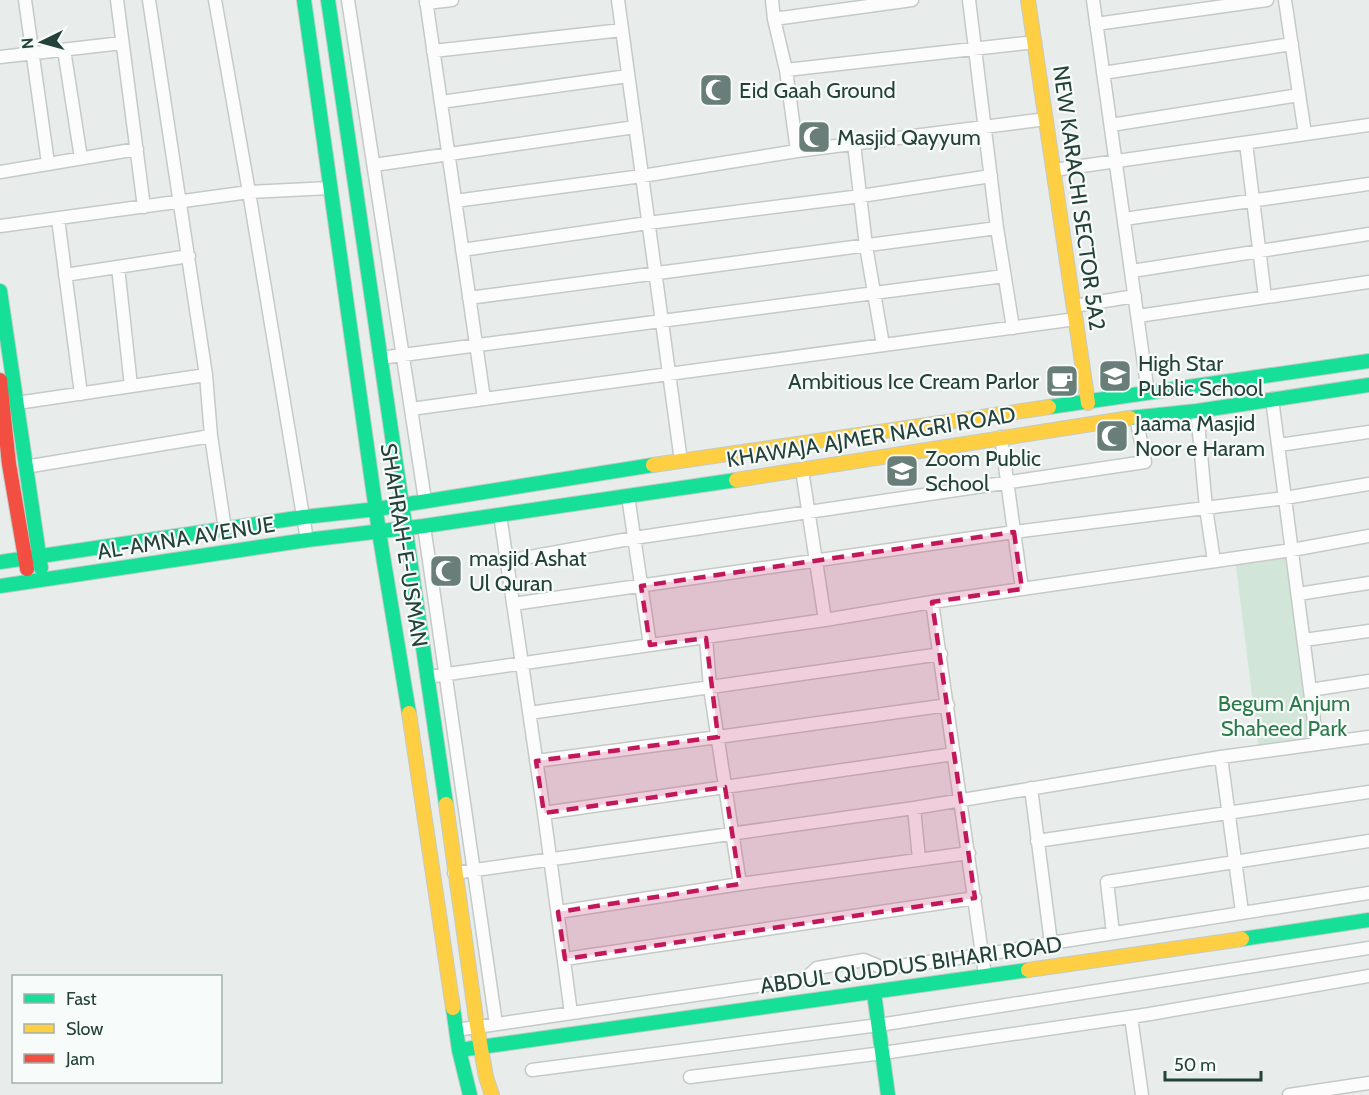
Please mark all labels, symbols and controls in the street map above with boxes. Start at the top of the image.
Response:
north arrow [12,12,72,72]
text: N [18,37,38,50]
street label: NEW KARACHI SECTOR 5A2 [1047,64,1111,332]
mosque icon: Eid Gaah Ground [698,72,734,108]
place label: Eid Gaah Ground [739,77,896,104]
mosque icon: Masjid Qayyum [796,119,832,155]
place label: Masjid Qayyum [837,124,981,151]
place label: High Star Public School [1138,350,1264,402]
school or university icon: High Star Public School [1097,358,1133,394]
cafe icon: Ambitious Ice Cream Parlor [1044,363,1080,399]
place label: Ambitious Ice Cream Parlor [788,368,1039,395]
street label: KHAWAJA AJMER NAGRI ROAD [724,401,1018,473]
place label: Jaama Masjid Noor e Haram [1134,410,1265,462]
mosque icon: Jaama Masjid Noor e Haram [1094,418,1130,454]
street label: SHAHRAH-E-USMAN [375,441,433,649]
place label: Zoom Public School [925,445,1041,497]
school or university icon: Zoom Public School [884,453,920,489]
street label: AL-AMNA AVENUE [95,511,277,565]
place label: masjid Ashat Ul Quran [469,545,587,597]
mosque icon: masjid Ashat Ul Quran [428,553,464,589]
park label: Begum Anjum Shaheed Park [1218,690,1350,742]
street label: ABDUL QUDDUS BIHARI ROAD [758,930,1064,1000]
legend [12,975,222,1083]
text: Fast [66,988,97,1010]
text: Slow [66,1018,103,1040]
scale bar [1165,1044,1261,1082]
text: Jam [65,1048,95,1070]
text: 50 m [1174,1054,1216,1076]

